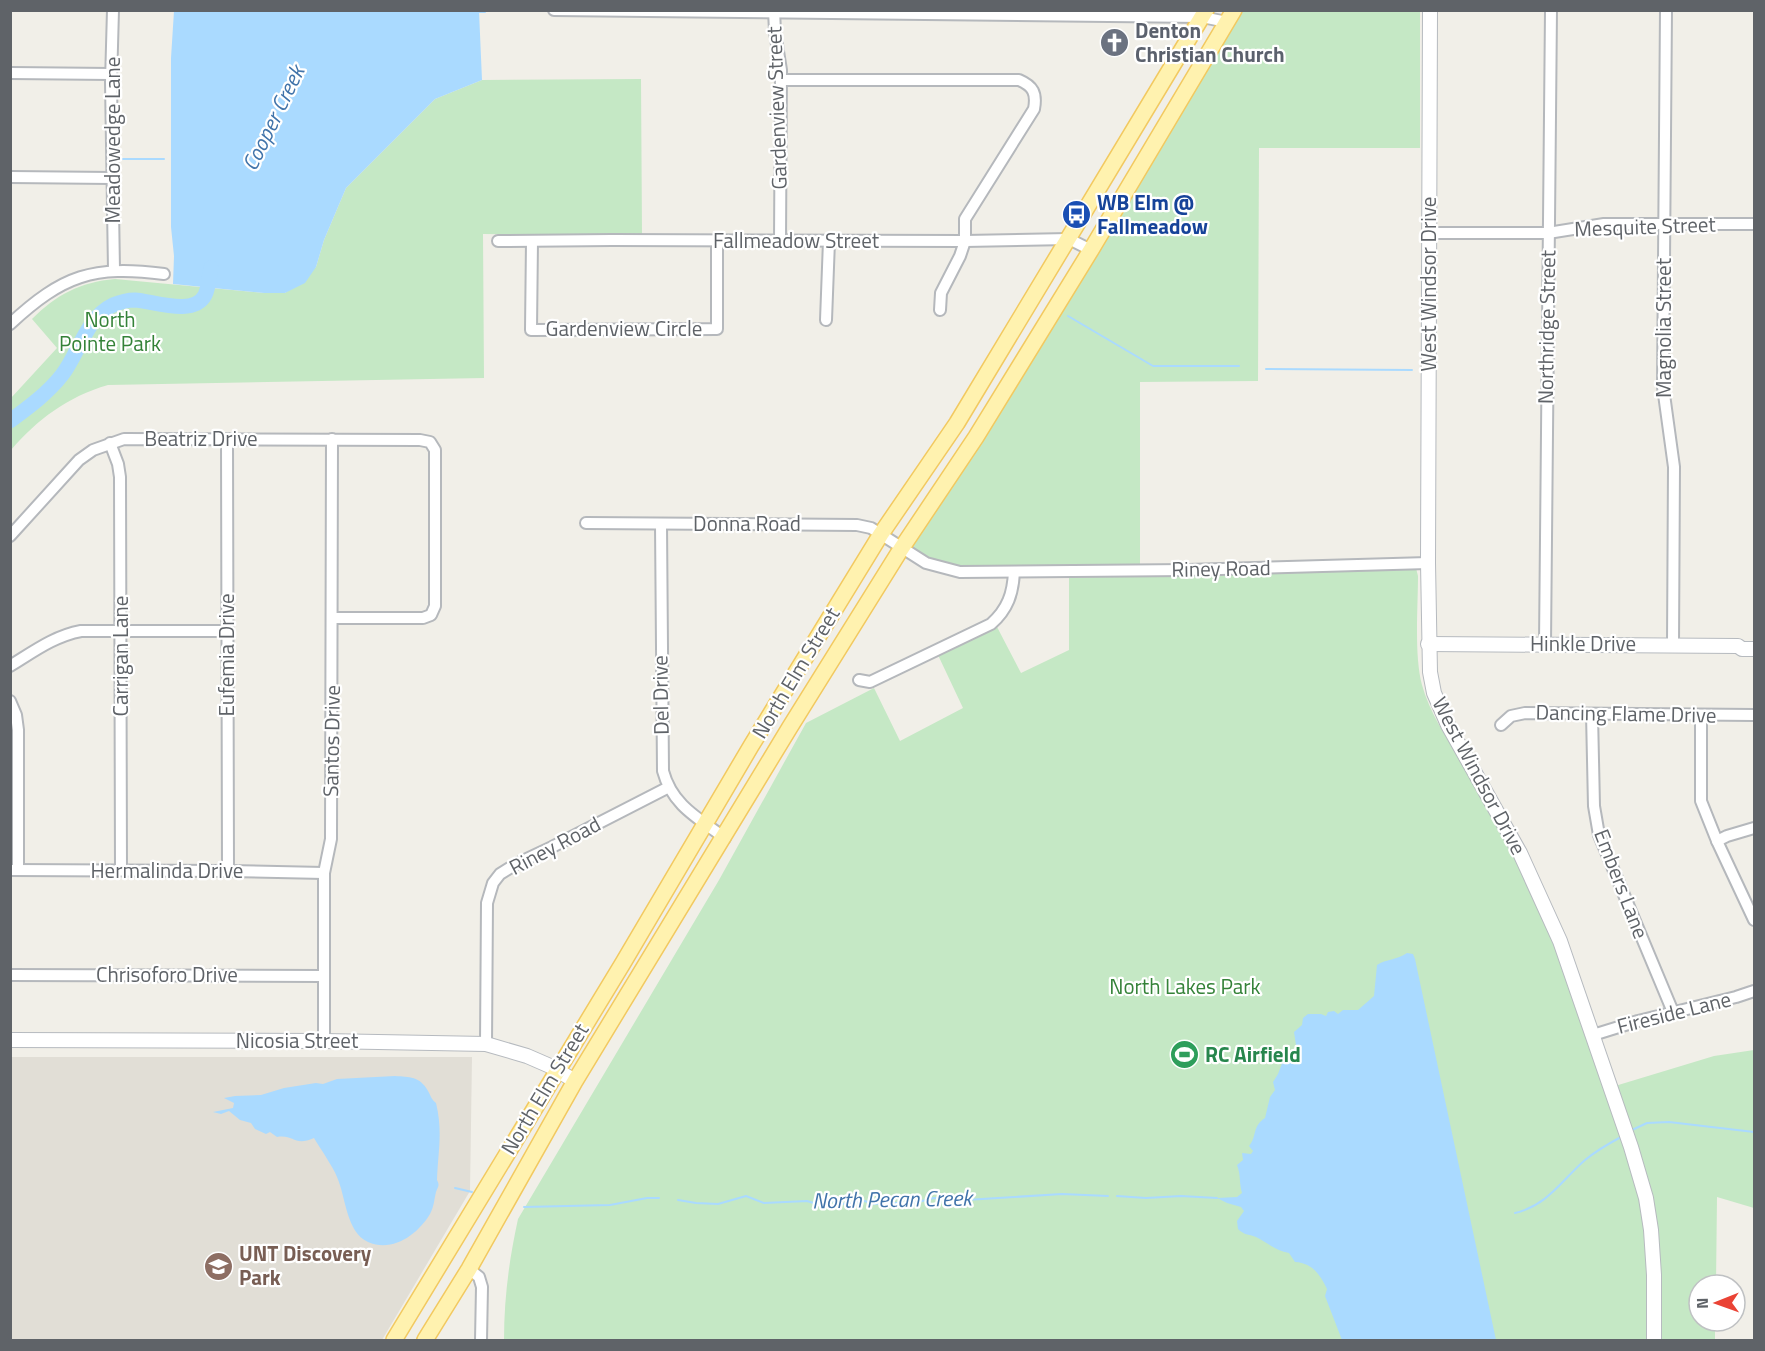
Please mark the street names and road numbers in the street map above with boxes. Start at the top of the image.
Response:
street label: Gardenview Street [757,25,795,190]
street label: Meadowedge Lane [96,57,128,223]
street label: West Windsor Drive [1412,197,1444,371]
street label: Mesquite Street [1574,208,1717,244]
street label: Fallmeadow Street [713,224,880,256]
street label: Northridge Street [1529,249,1563,404]
street label: Magnolia Street [1647,257,1679,398]
street label: Gardenview Circle [546,312,702,344]
street label: Beatriz Drive [144,422,258,454]
street label: Donna Road [693,507,801,539]
street label: Riney Road [1171,551,1271,585]
street label: Eufemia Drive [210,593,242,717]
street label: Carrigan Lane [104,596,136,716]
street label: North Elm Street [743,600,847,744]
street label: Hinkle Drive [1530,627,1636,659]
street label: Del Drive [643,655,677,735]
street label: Santos Drive [314,685,348,797]
street label: West Windsor Drive [1425,691,1535,860]
street label: Dancing Flame Drive [1535,695,1717,731]
street label: Riney Road [503,808,606,883]
street label: Embers Lane [1586,824,1657,943]
street label: Hermalinda Drive [91,854,243,886]
street label: Chrisoforo Drive [96,958,238,990]
street label: Fireside Lane [1613,982,1734,1042]
street label: North Elm Street [492,1016,596,1160]
street label: Nicosia Street [236,1024,359,1056]

